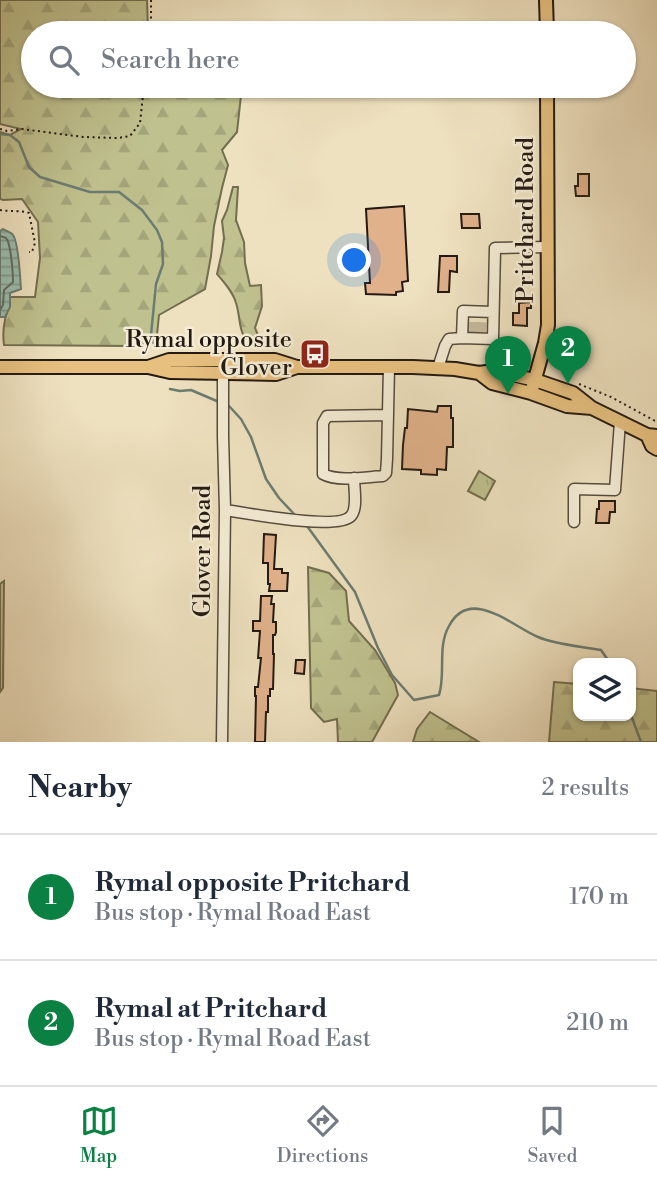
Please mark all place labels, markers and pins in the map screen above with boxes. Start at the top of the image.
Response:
place label: Rymal opposite Glover [126,325,292,383]
pin: 2 [545,326,591,384]
pin: 1 [485,336,531,394]
bus stop icon: Rymal opposite Glover [298,337,332,371]

